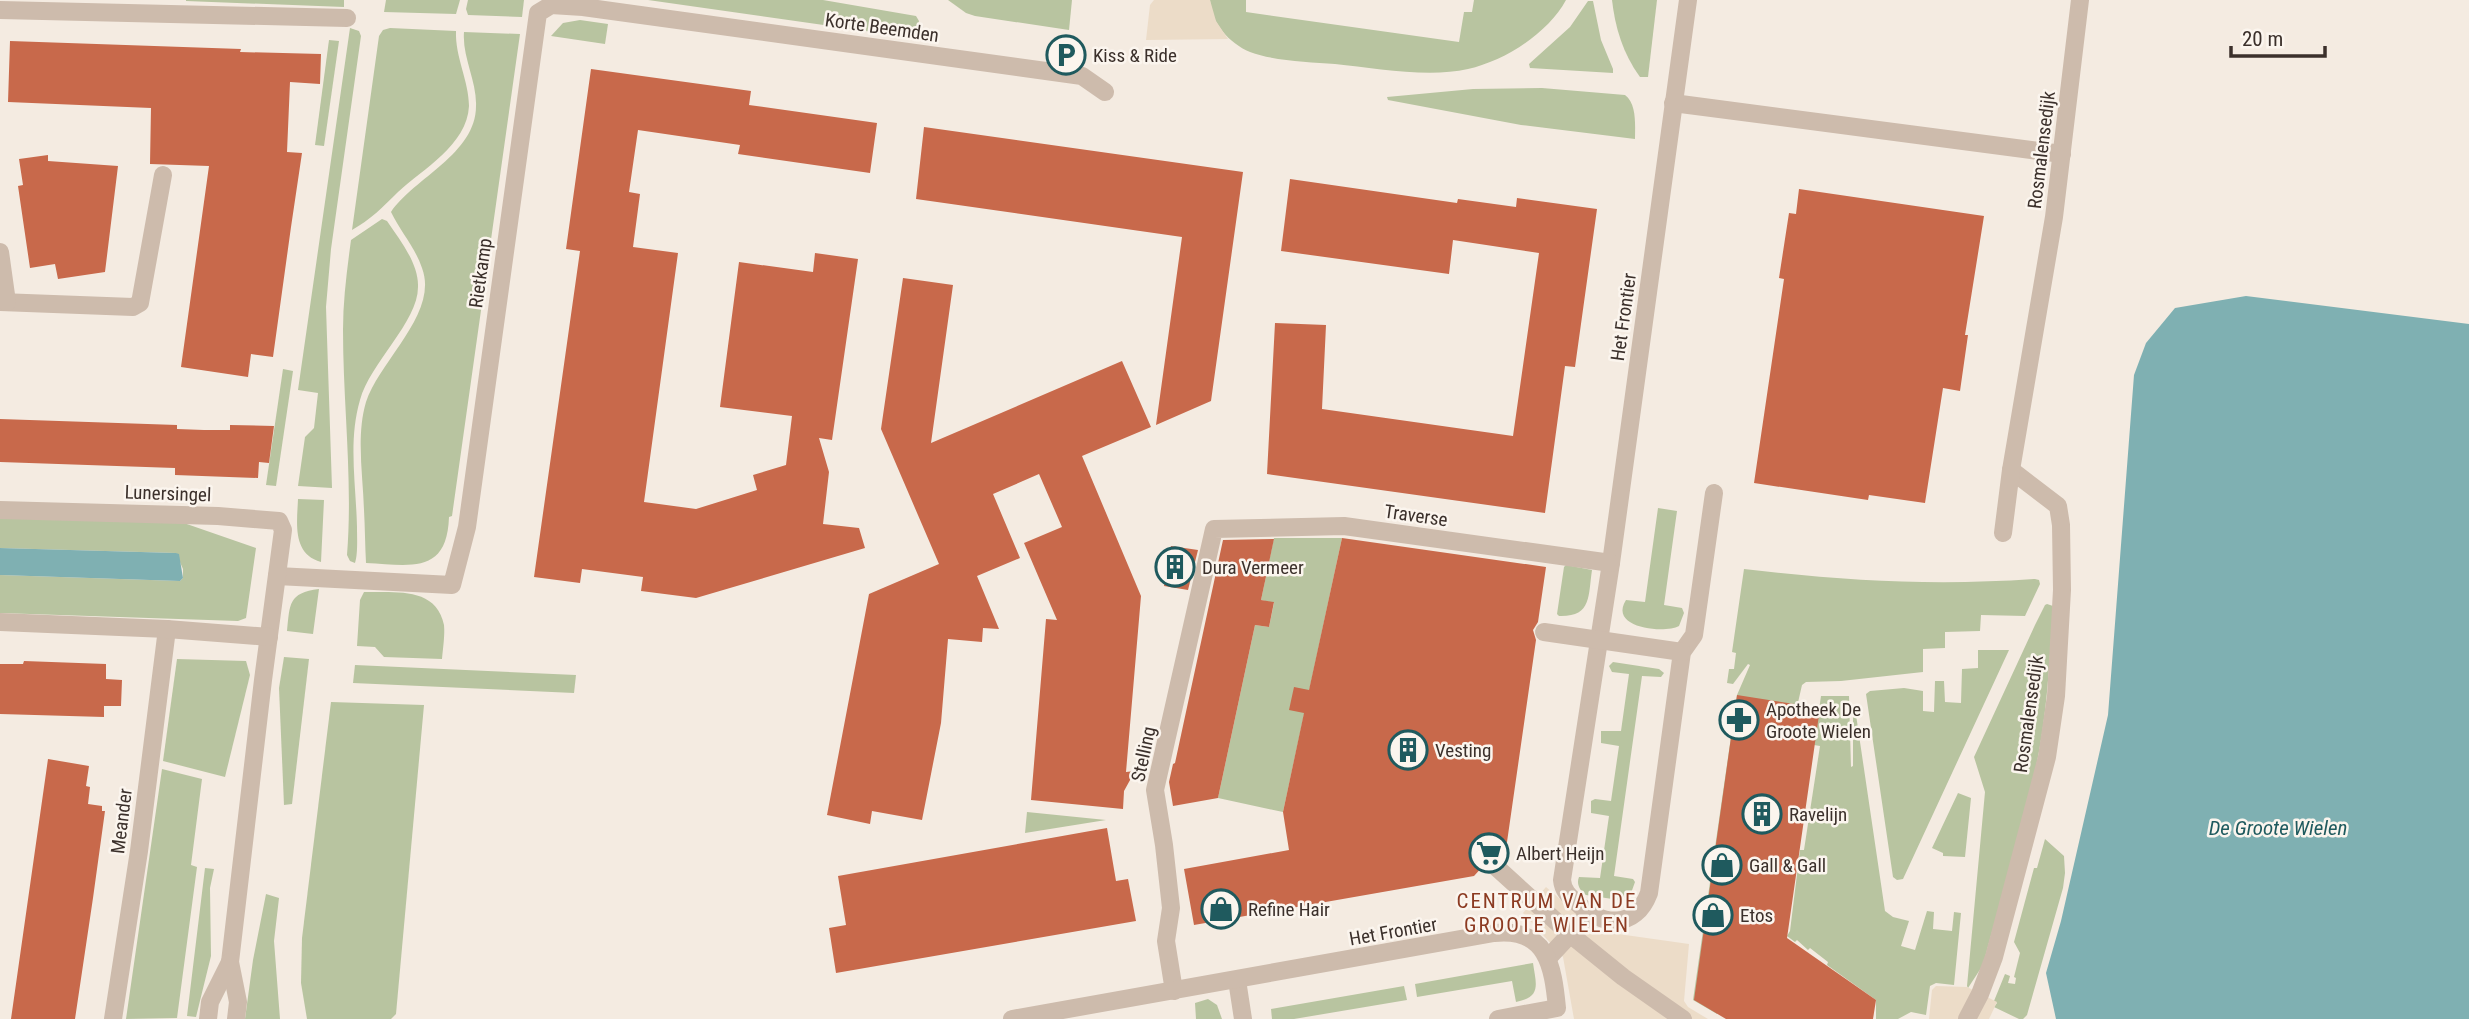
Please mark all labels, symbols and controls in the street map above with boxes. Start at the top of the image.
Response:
street label: Korte Beemden [823,8,940,47]
scale bar [2231,14,2326,58]
text: 20 m [2242,27,2283,51]
parking icon: Kiss & Ride [1045,34,1087,76]
place label: Kiss & Ride [1093,44,1177,67]
street label: Rosmalensedijk [2023,89,2060,210]
street label: Rietkamp [464,237,497,309]
street label: Het Frontier [1606,271,1641,363]
street label: Lunersingel [124,480,212,507]
street label: Traverse [1383,500,1449,531]
building icon: Dura Vermeer [1154,546,1196,588]
place label: Dura Vermeer [1202,556,1304,579]
street label: Rosmalensedijk [2009,653,2048,774]
place label: Apotheek De Groote Wielen [1766,698,1871,743]
pharmacy icon: Apotheek De Groote Wielen [1718,699,1760,741]
street label: Stelling [1126,724,1161,784]
building icon: Vesting [1387,729,1429,771]
place label: Vesting [1435,739,1491,762]
street label: Meander [106,787,137,855]
building icon: Ravelijn [1741,793,1783,835]
place label: Ravelijn [1789,803,1847,826]
water label: De Groote Wielen [2209,816,2347,840]
supermarket icon: Albert Heijn [1468,832,1510,874]
place label: Albert Heijn [1516,842,1604,865]
shop icon: Gall & Gall [1701,844,1743,886]
place label: Gall & Gall [1749,854,1826,877]
shop icon: Refine Hair [1200,888,1242,930]
district label: CENTRUM VAN DE GROOTE WIELEN [1457,889,1637,937]
shop icon: Etos [1692,894,1734,936]
place label: Refine Hair [1248,898,1330,921]
place label: Etos [1740,904,1773,927]
street label: Het Frontier [1347,912,1439,951]

